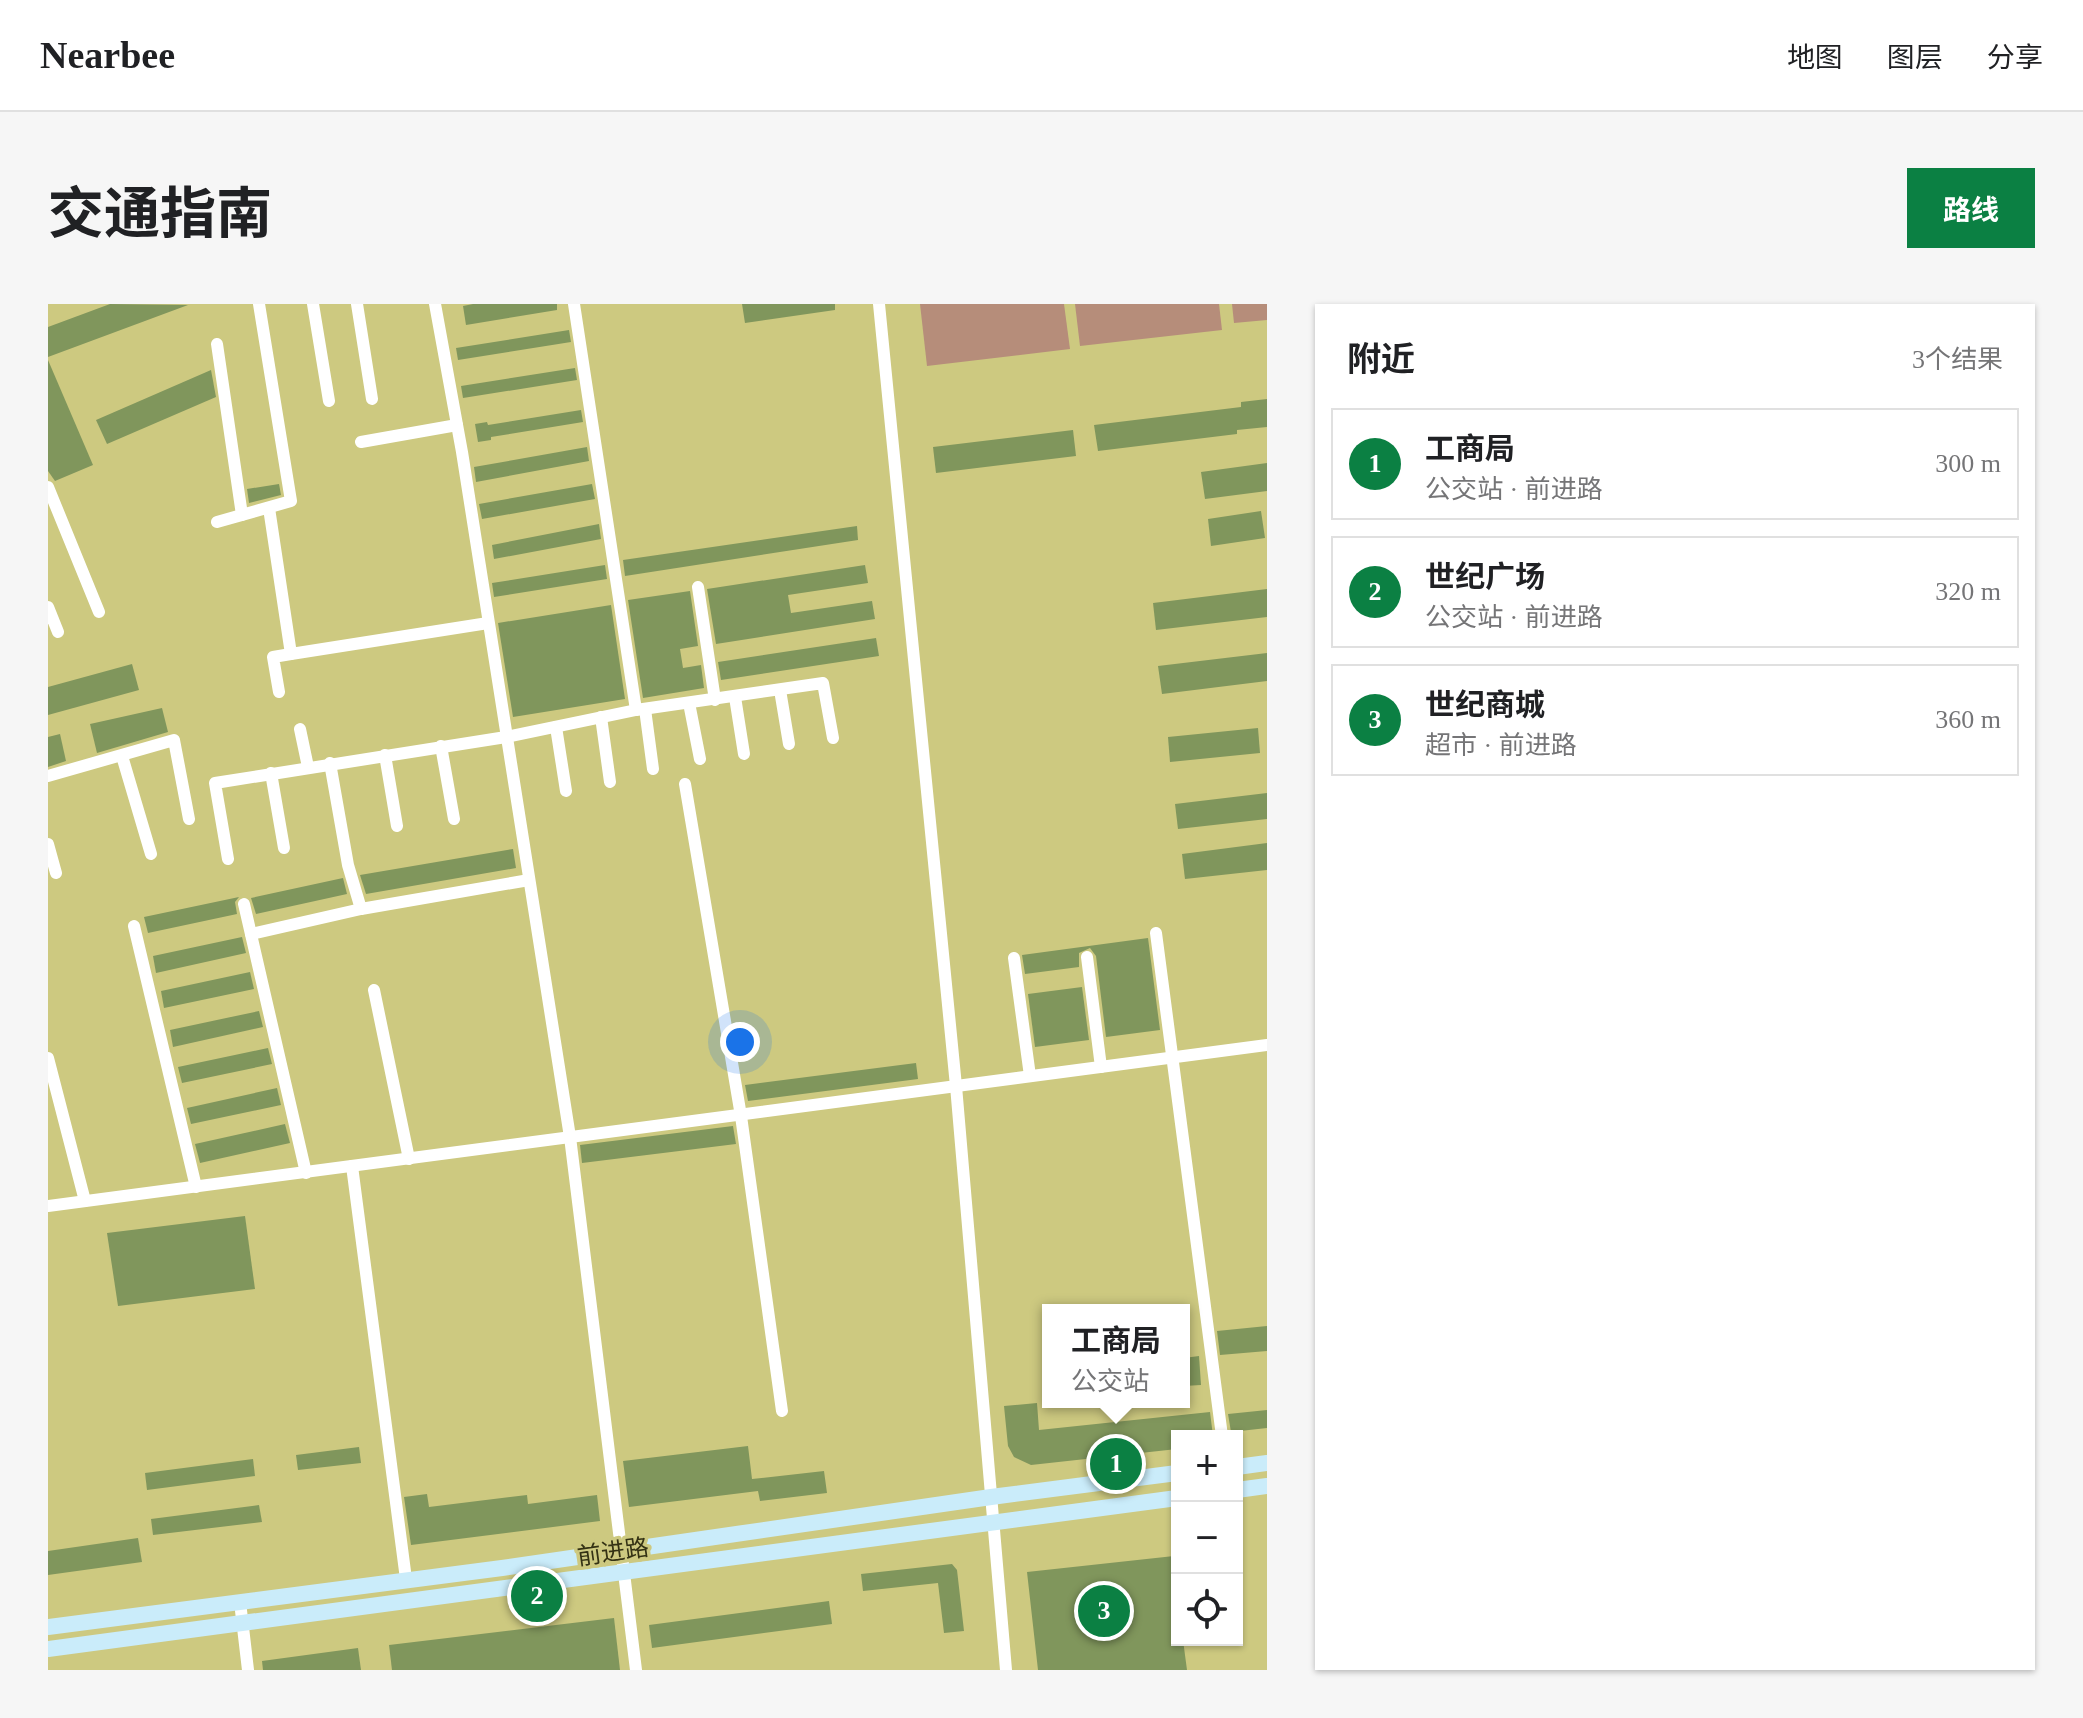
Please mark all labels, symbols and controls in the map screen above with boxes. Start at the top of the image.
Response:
text: Nearbee [40,34,175,76]
text: 地图 [1787,42,1843,73]
text: 图层 [1887,42,1943,73]
text: 分享 [1987,42,2043,73]
button: 路线 [1907,168,2035,248]
text: 交通指南 [48,183,272,245]
text: 附近 [1347,341,1415,378]
text: 3个结果 [1912,345,2003,374]
text: 工商局 [1425,432,1515,465]
text: 1 [1369,449,1382,478]
text: 300 m [1935,449,2001,478]
text: 公交站 · 前进路 [1425,475,1603,504]
text: 世纪广场 [1425,560,1545,593]
text: 2 [1369,577,1382,606]
text: 320 m [1935,577,2001,606]
text: 公交站 · 前进路 [1425,603,1603,632]
text: 世纪商城 [1425,688,1545,721]
text: 3 [1369,705,1382,734]
text: 360 m [1935,705,2001,734]
text: 超市 · 前进路 [1425,731,1577,760]
your location [720,1022,760,1062]
popup [1042,1304,1190,1408]
text: 工商局 [1071,1324,1161,1357]
text: 公交站 [1071,1367,1149,1396]
map controls [1171,1430,1243,1646]
button: + [1171,1430,1243,1502]
pin: 1 [1090,1434,1142,1494]
button: − [1171,1502,1243,1574]
street label: 前进路 [576,1534,650,1570]
pin: 2 [511,1566,563,1626]
button: locate [1171,1574,1243,1646]
pin: 3 [1078,1581,1130,1641]

